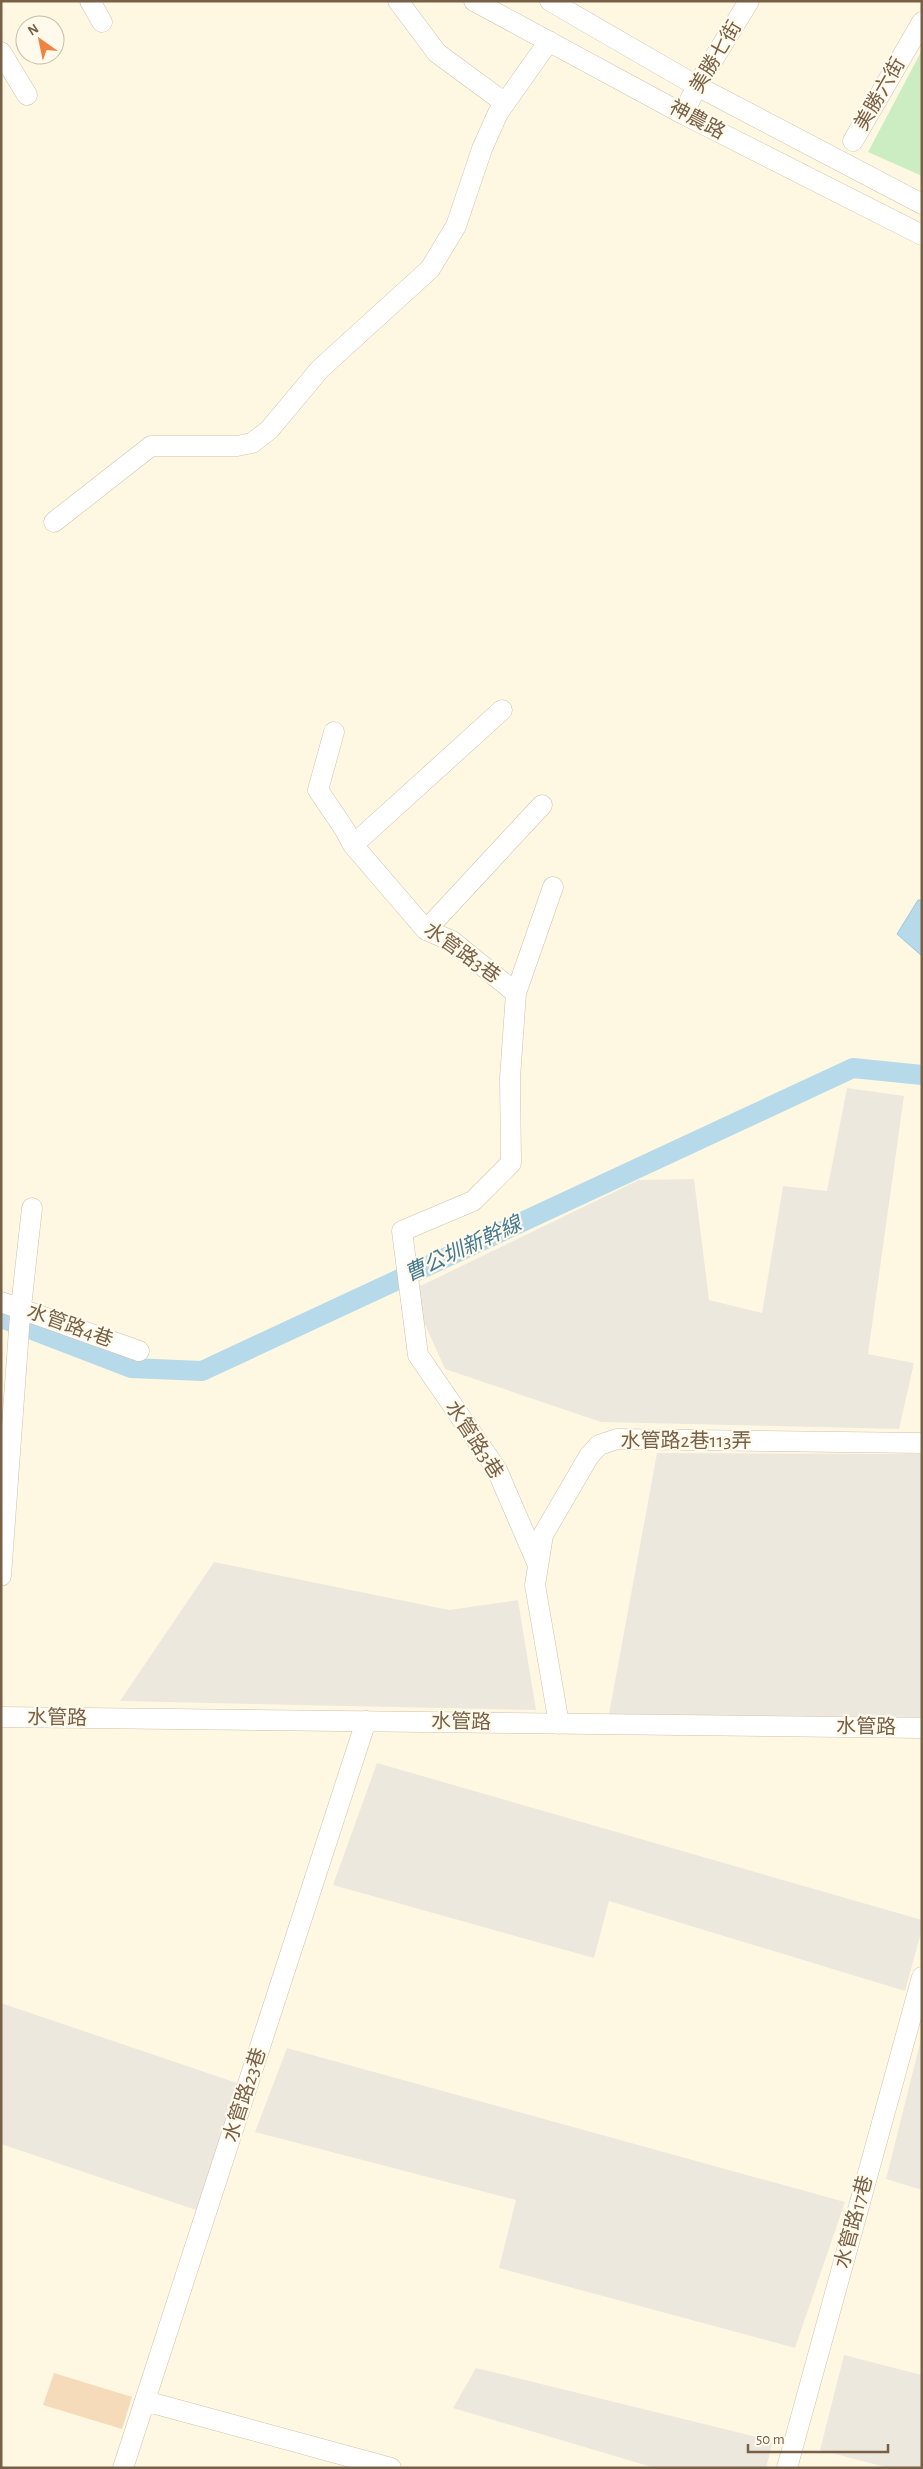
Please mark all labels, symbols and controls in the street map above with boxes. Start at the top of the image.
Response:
north arrow [15,15,65,65]
street label: 美勝七街 [686,17,745,96]
text: N [26,21,41,38]
street label: 美勝六街 [850,54,909,134]
street label: 神農路 [666,96,729,143]
street label: 水管路3巷 [420,918,504,987]
water label: 曹公圳新幹線 [401,1211,526,1285]
street label: 水管路4巷 [24,1300,116,1351]
street label: 水管路3巷 [442,1397,507,1482]
street label: 水管路2巷113弄 [620,1430,752,1451]
street label: 水管路 [27,1706,87,1729]
street label: 水管路 [431,1710,491,1733]
street label: 水管路 [836,1715,896,1738]
street label: 水管路23巷 [219,2045,270,2144]
street label: 水管路17巷 [831,2173,876,2271]
scale bar [748,2422,888,2454]
text: 50 m [756,2432,785,2447]

